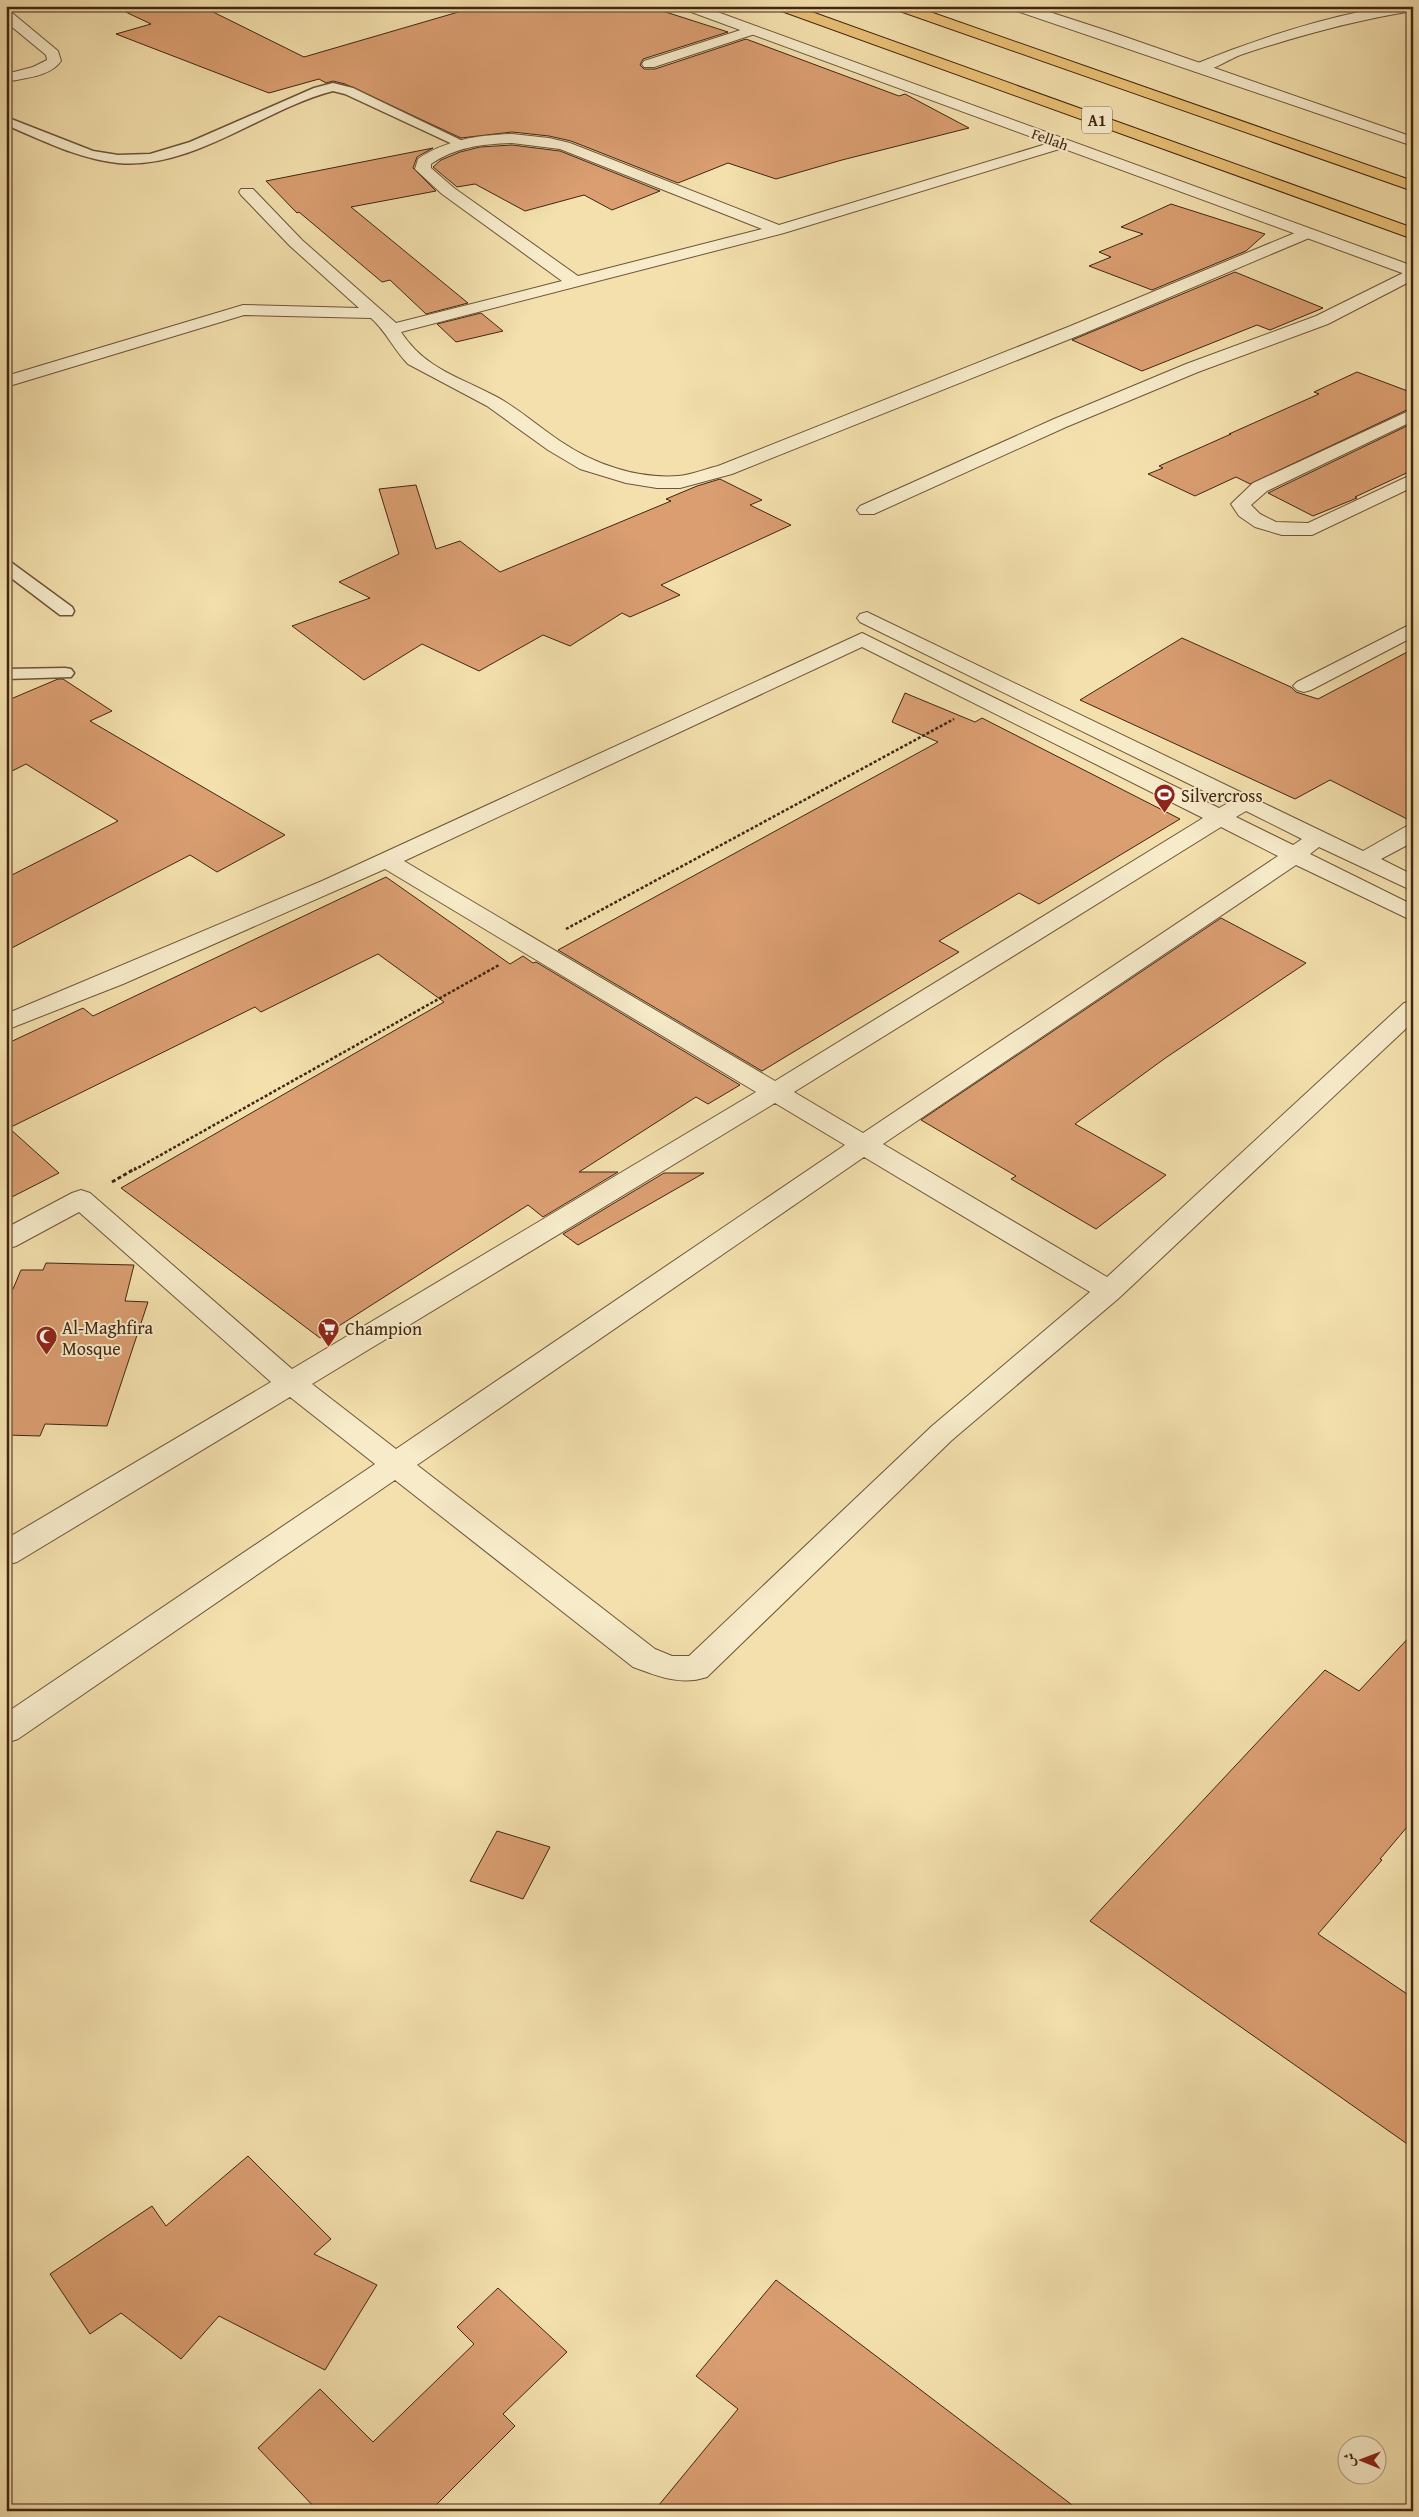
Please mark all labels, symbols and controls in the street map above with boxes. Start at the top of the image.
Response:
road number: A1 [1082,106,1112,134]
street label: Fellah [1029,123,1072,156]
place label: Silvercross [1181,782,1263,809]
sports icon: Silvercross [1153,783,1177,814]
place label: Al-Maghfira Mosque [62,1314,154,1362]
place label: Champion [345,1315,422,1342]
supermarket icon: Champion [317,1316,341,1347]
mosque icon: Al-Maghfira Mosque [34,1325,58,1356]
north arrow [1336,2434,1386,2484]
text: ش [1339,2453,1359,2467]

